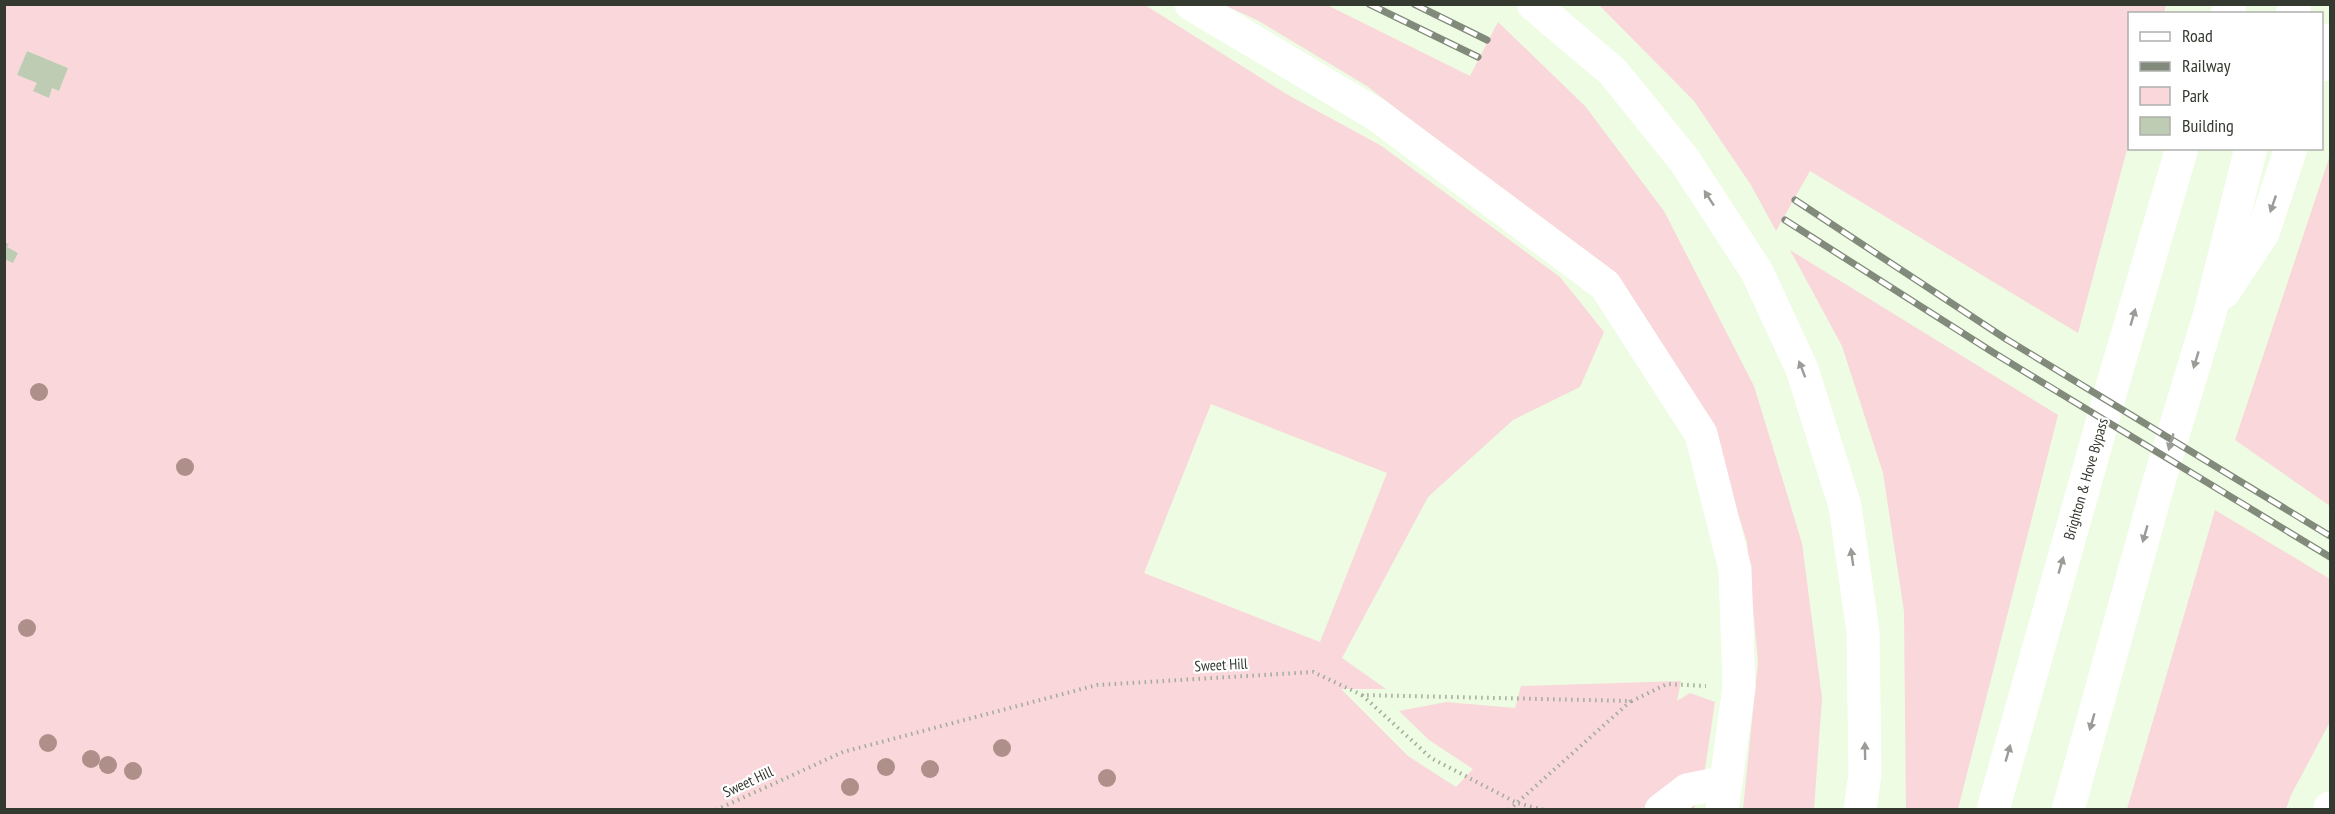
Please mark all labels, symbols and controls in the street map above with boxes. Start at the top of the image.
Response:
legend [2128,12,2323,150]
text: Road [2182,24,2213,47]
text: Railway [2182,54,2231,77]
text: Park [2182,84,2209,107]
text: Building [2182,114,2234,137]
one-way arrow [1703,190,1714,207]
one-way arrow [2267,195,2277,213]
one-way arrow [2129,307,2138,325]
one-way arrow [2191,351,2200,369]
one-way arrow [1796,360,1806,378]
street label: Brighton & Hove Bypass [2059,416,2112,542]
one-way arrow [2166,433,2175,451]
one-way arrow [2140,525,2149,543]
one-way arrow [1848,548,1857,567]
one-way arrow [2057,556,2066,574]
street label: Sweet Hill [1194,654,1248,675]
one-way arrow [2087,713,2097,731]
one-way arrow [1860,742,1870,761]
one-way arrow [2004,744,2013,762]
street label: Sweet Hill [720,762,776,801]

